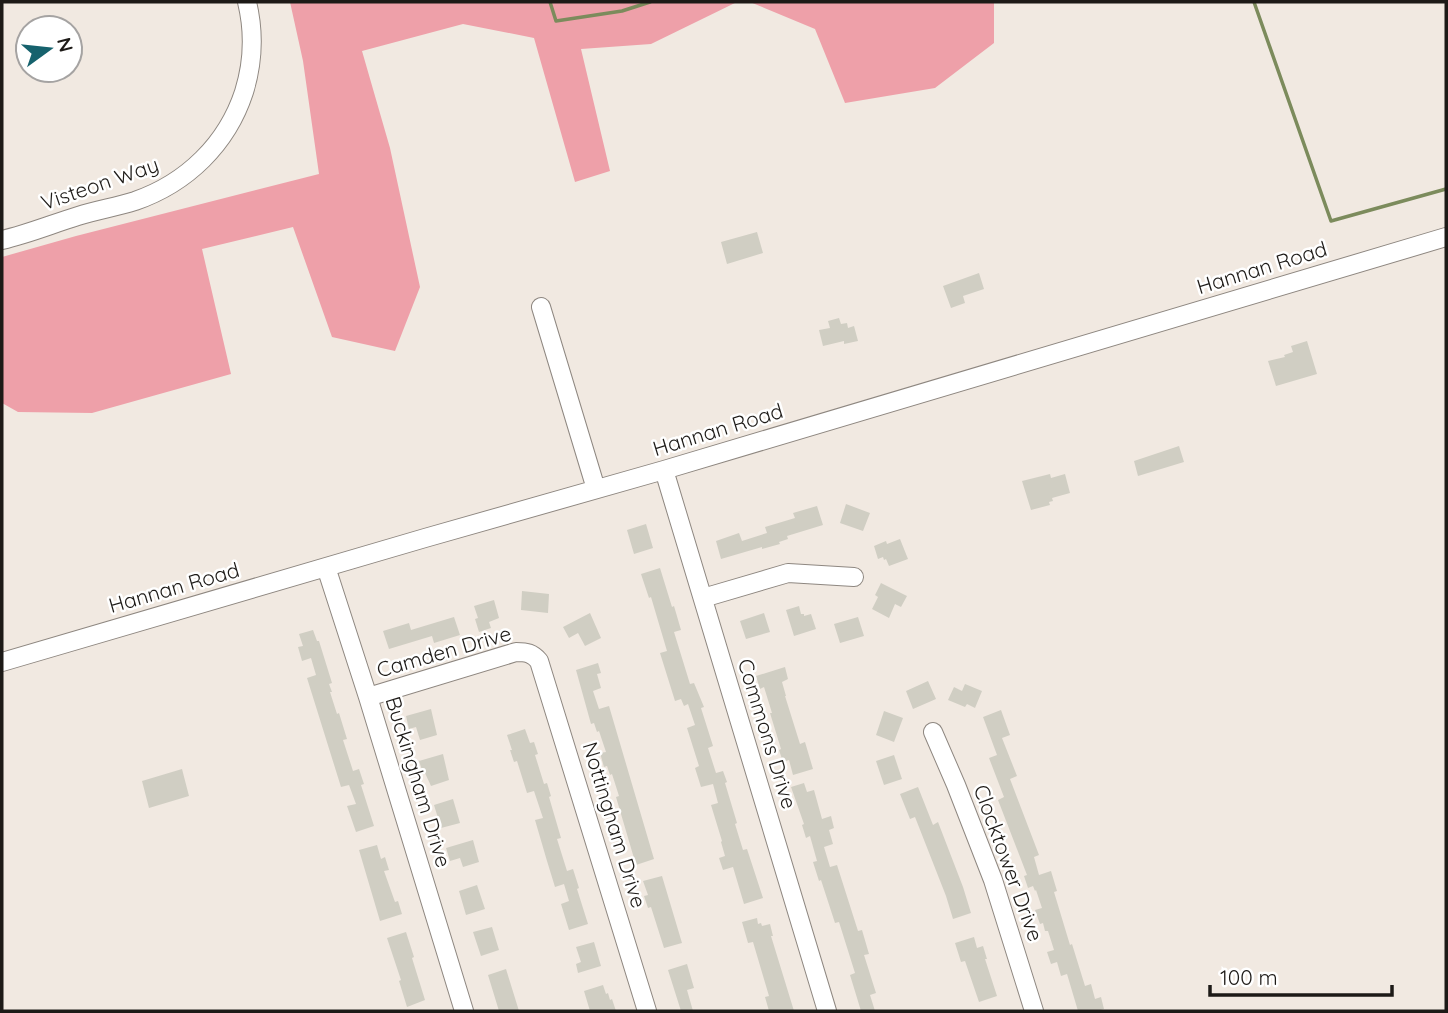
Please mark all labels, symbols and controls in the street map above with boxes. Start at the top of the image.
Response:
north arrow [14,14,84,84]
text: N [52,35,79,54]
street label: Visteon Way [38,151,162,215]
street label: Hannan Road [1193,235,1330,299]
street label: Hannan Road [649,397,786,461]
street label: Hannan Road [105,556,242,618]
street label: Camden Drive [374,619,514,683]
street label: Commons Drive [733,655,803,812]
street label: Buckingham Drive [381,693,457,870]
street label: Nottingham Drive [577,739,653,911]
street label: Clocktower Drive [969,781,1049,945]
scale bar [1210,954,1392,998]
text: 100 m [1220,964,1278,990]

